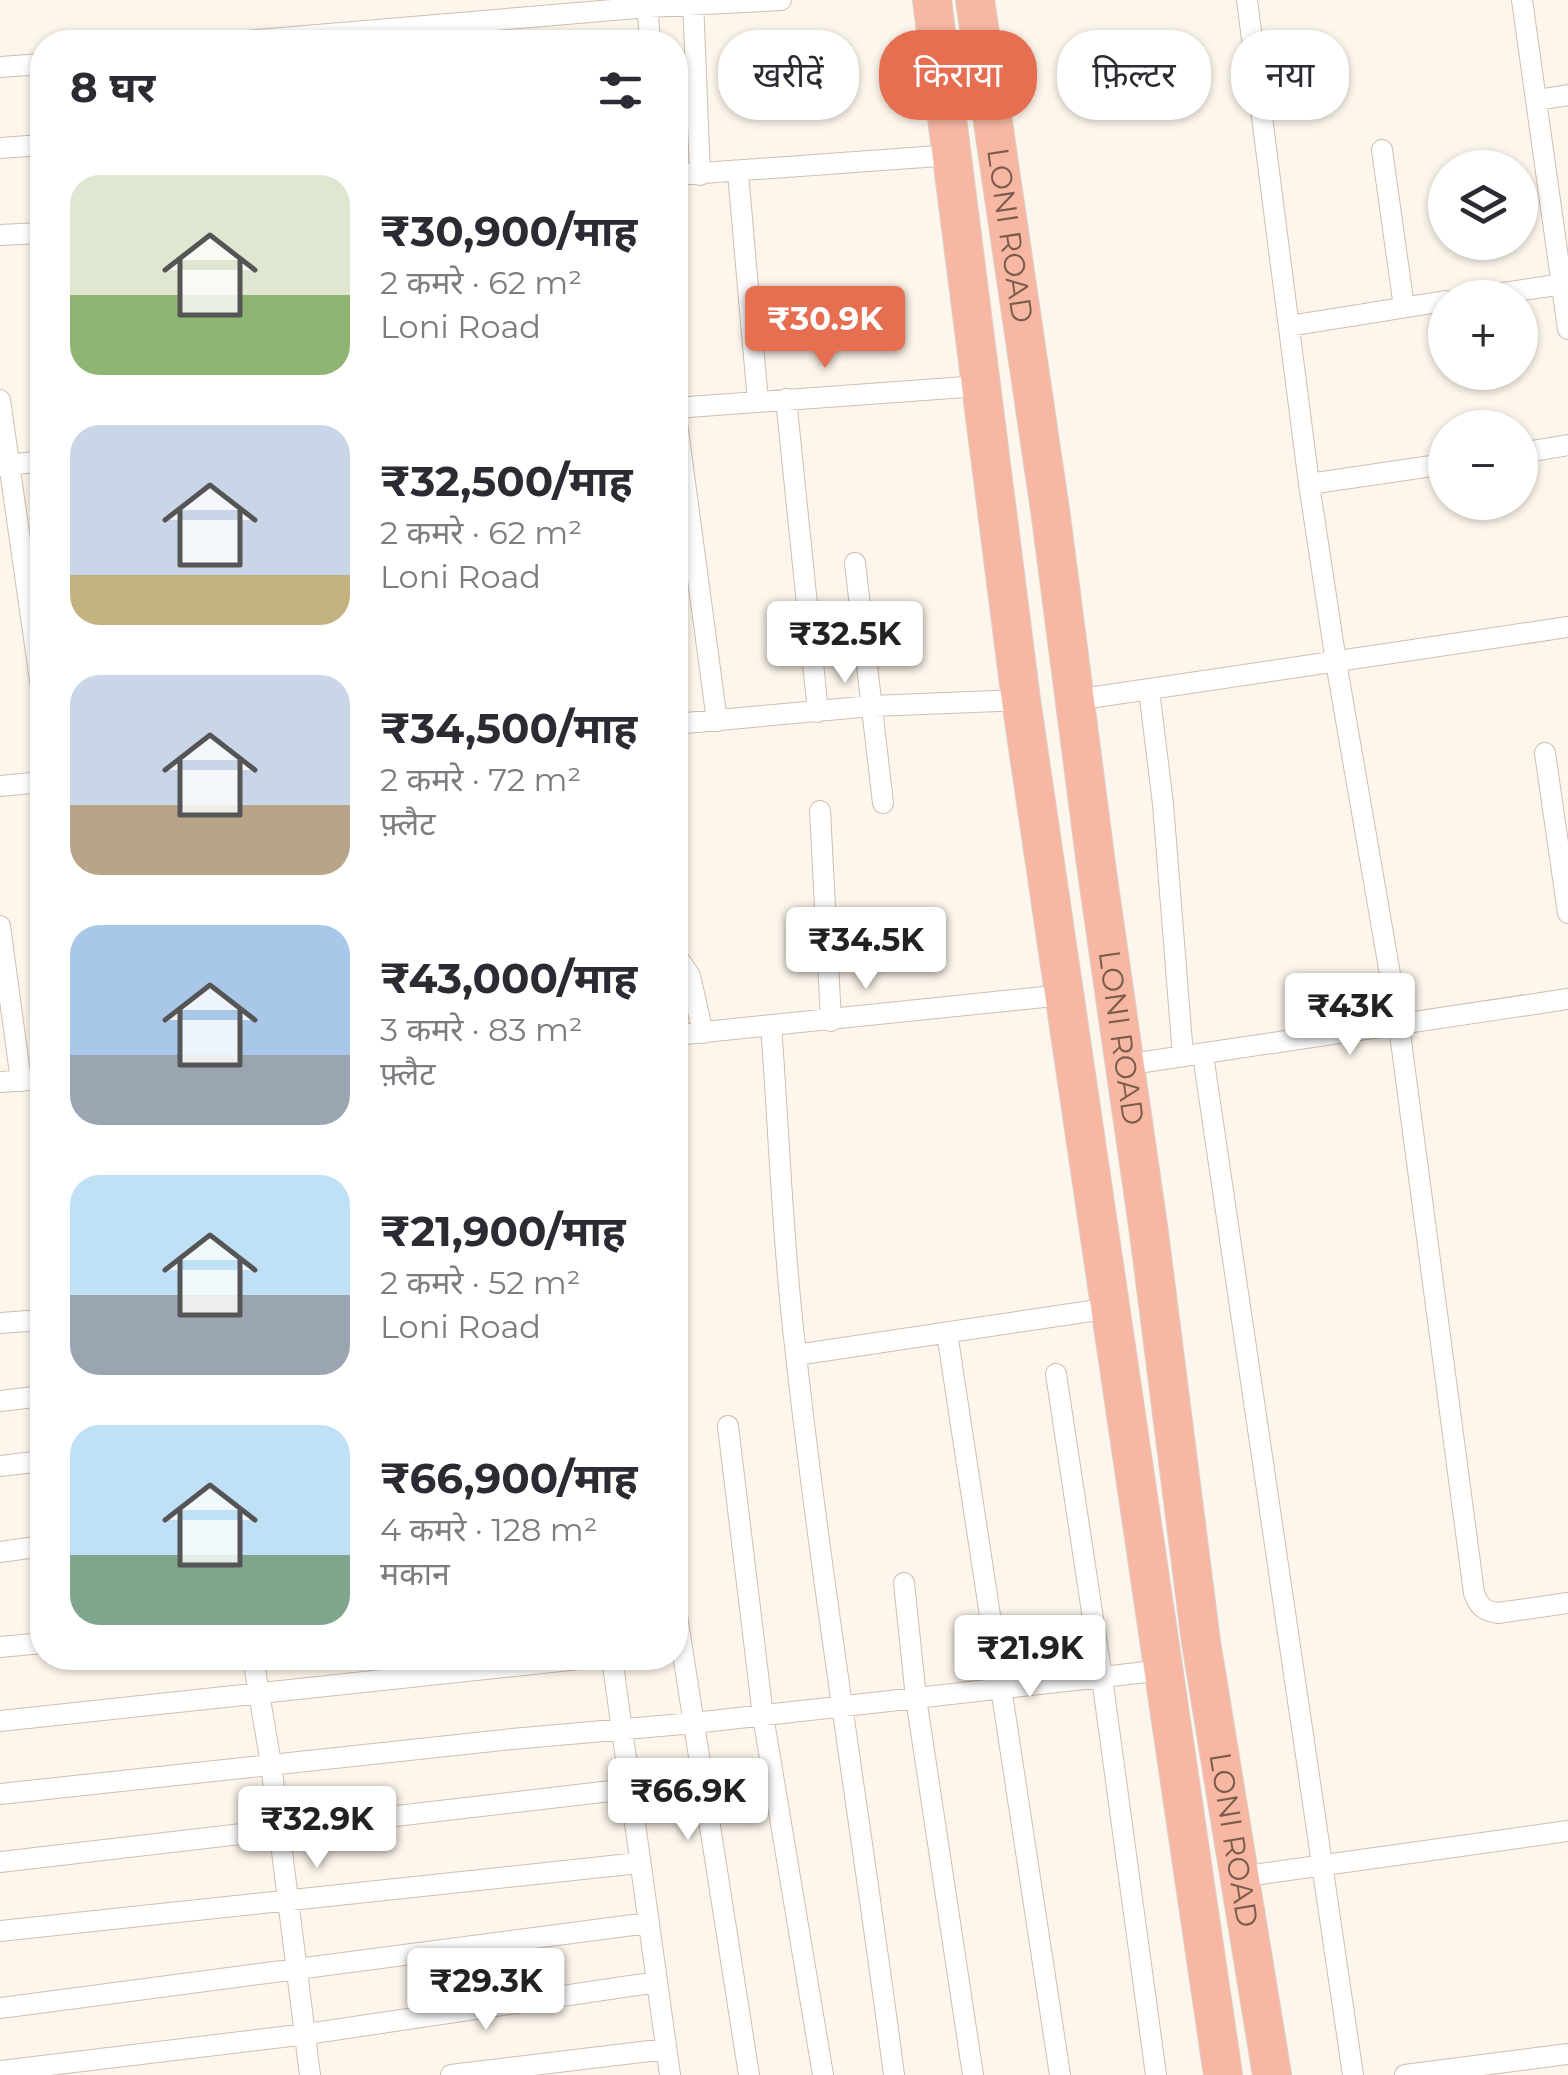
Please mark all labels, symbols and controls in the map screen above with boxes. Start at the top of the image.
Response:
chip: खरीदें [718,30,859,120]
chip: किराया [879,30,1037,120]
chip: फ़िल्टर [1057,30,1211,120]
chip: नया [1231,30,1349,120]
text: 8 घर [70,61,155,113]
icon: filters [593,63,648,118]
street label: LONI ROAD [979,145,1041,325]
map controls [1428,150,1538,520]
button: layers [1428,150,1538,260]
text: ₹30,900/माह [380,205,637,257]
icon: home [150,215,270,335]
text: 2 कमरे · 62 m² [380,263,582,302]
button: + [1428,280,1538,390]
pin: ₹30.9K [744,286,906,371]
text: ₹30.9K [767,299,883,338]
text: Loni Road [380,307,541,346]
button: − [1428,410,1538,520]
text: ₹32,500/माह [380,455,632,507]
icon: home [150,465,270,585]
text: 2 कमरे · 62 m² [380,513,582,552]
text: Loni Road [380,557,541,596]
pin: ₹32.5K [764,601,926,686]
text: ₹32.5K [789,614,901,653]
text: ₹34,500/माह [380,702,637,754]
icon: home [150,715,270,835]
text: 2 कमरे · 72 m² [380,760,581,799]
text: फ़्लैट [380,804,435,843]
pin: ₹34.5K [785,907,947,992]
text: ₹34.5K [808,920,924,959]
street label: LONI ROAD [1090,948,1152,1128]
text: ₹43,000/माह [380,952,637,1004]
icon: home [150,965,270,1085]
pin: ₹43K [1291,973,1409,1058]
text: ₹43K [1307,986,1393,1025]
text: 3 कमरे · 83 m² [380,1010,583,1049]
text: फ़्लैट [380,1054,435,1093]
text: ₹21,900/माह [380,1205,626,1257]
icon: home [150,1215,270,1335]
text: 2 कमरे · 52 m² [380,1263,580,1302]
text: Loni Road [380,1307,541,1346]
text: ₹66,900/माह [380,1452,637,1504]
icon: home [150,1465,270,1585]
text: 4 कमरे · 128 m² [380,1510,597,1549]
text: मकान [380,1554,450,1593]
pin: ₹21.9K [949,1615,1111,1700]
text: ₹21.9K [976,1628,1084,1667]
street label: LONI ROAD [1201,1750,1266,1930]
pin: ₹66.9K [607,1758,769,1843]
text: ₹66.9K [630,1771,746,1810]
pin: ₹32.9K [236,1786,398,1871]
text: ₹32.9K [260,1799,374,1838]
pin: ₹29.3K [405,1948,567,2033]
text: ₹29.3K [429,1961,543,2000]

